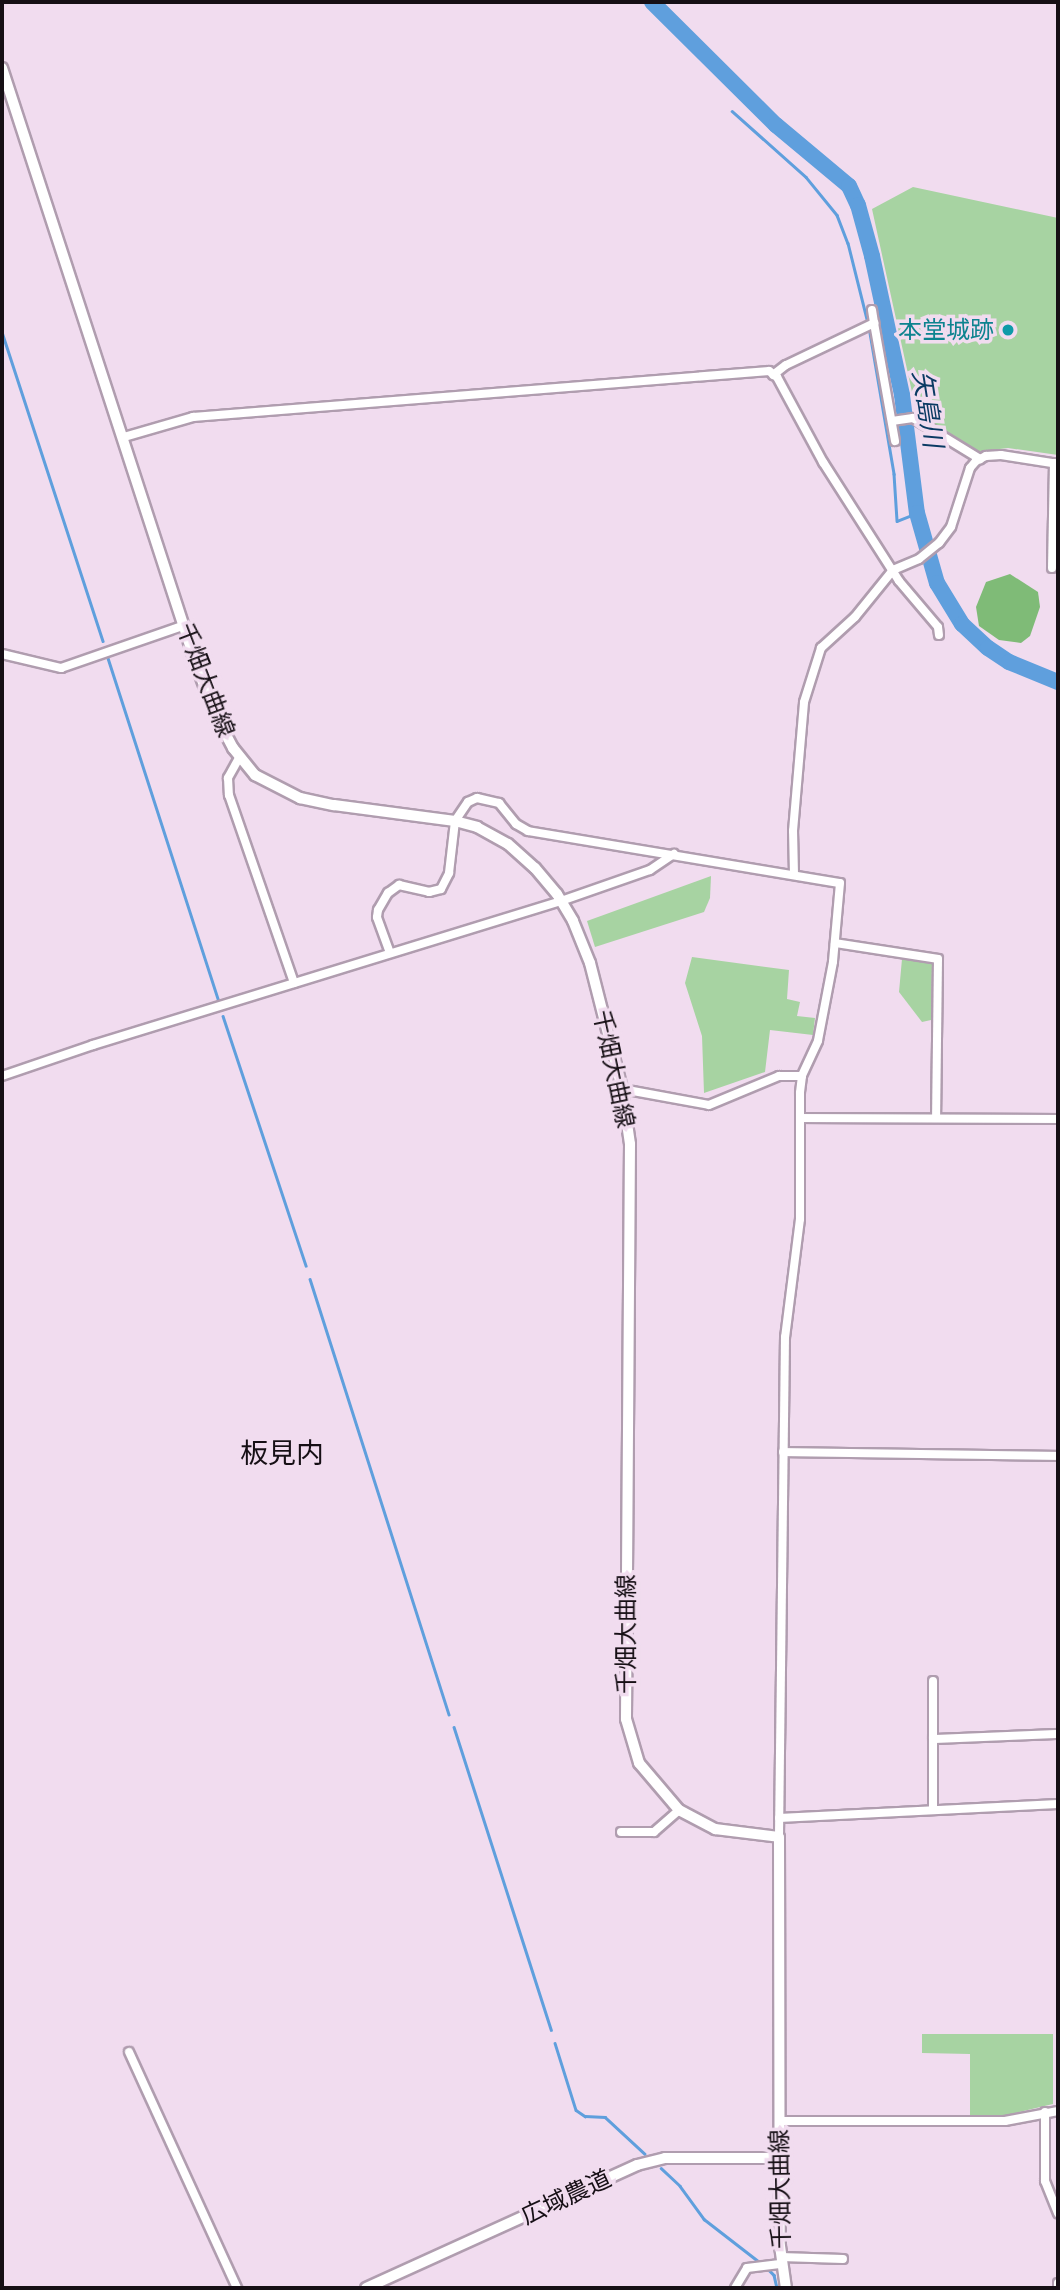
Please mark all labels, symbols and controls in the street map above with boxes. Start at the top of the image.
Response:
place label: 本堂城跡 [898,316,994,344]
marker: 本堂城跡 [1000,322,1016,338]
water label: 矢島川 [905,368,949,450]
street label: 千畑大曲線 [171,619,241,741]
street label: 千畑大曲線 [587,1007,641,1131]
district label: 板見内 [240,1437,324,1471]
street label: 千畑大曲線 [612,1574,640,1694]
street label: 千畑大曲線 [765,2129,795,2249]
street label: 広域農道 [516,2164,616,2230]

